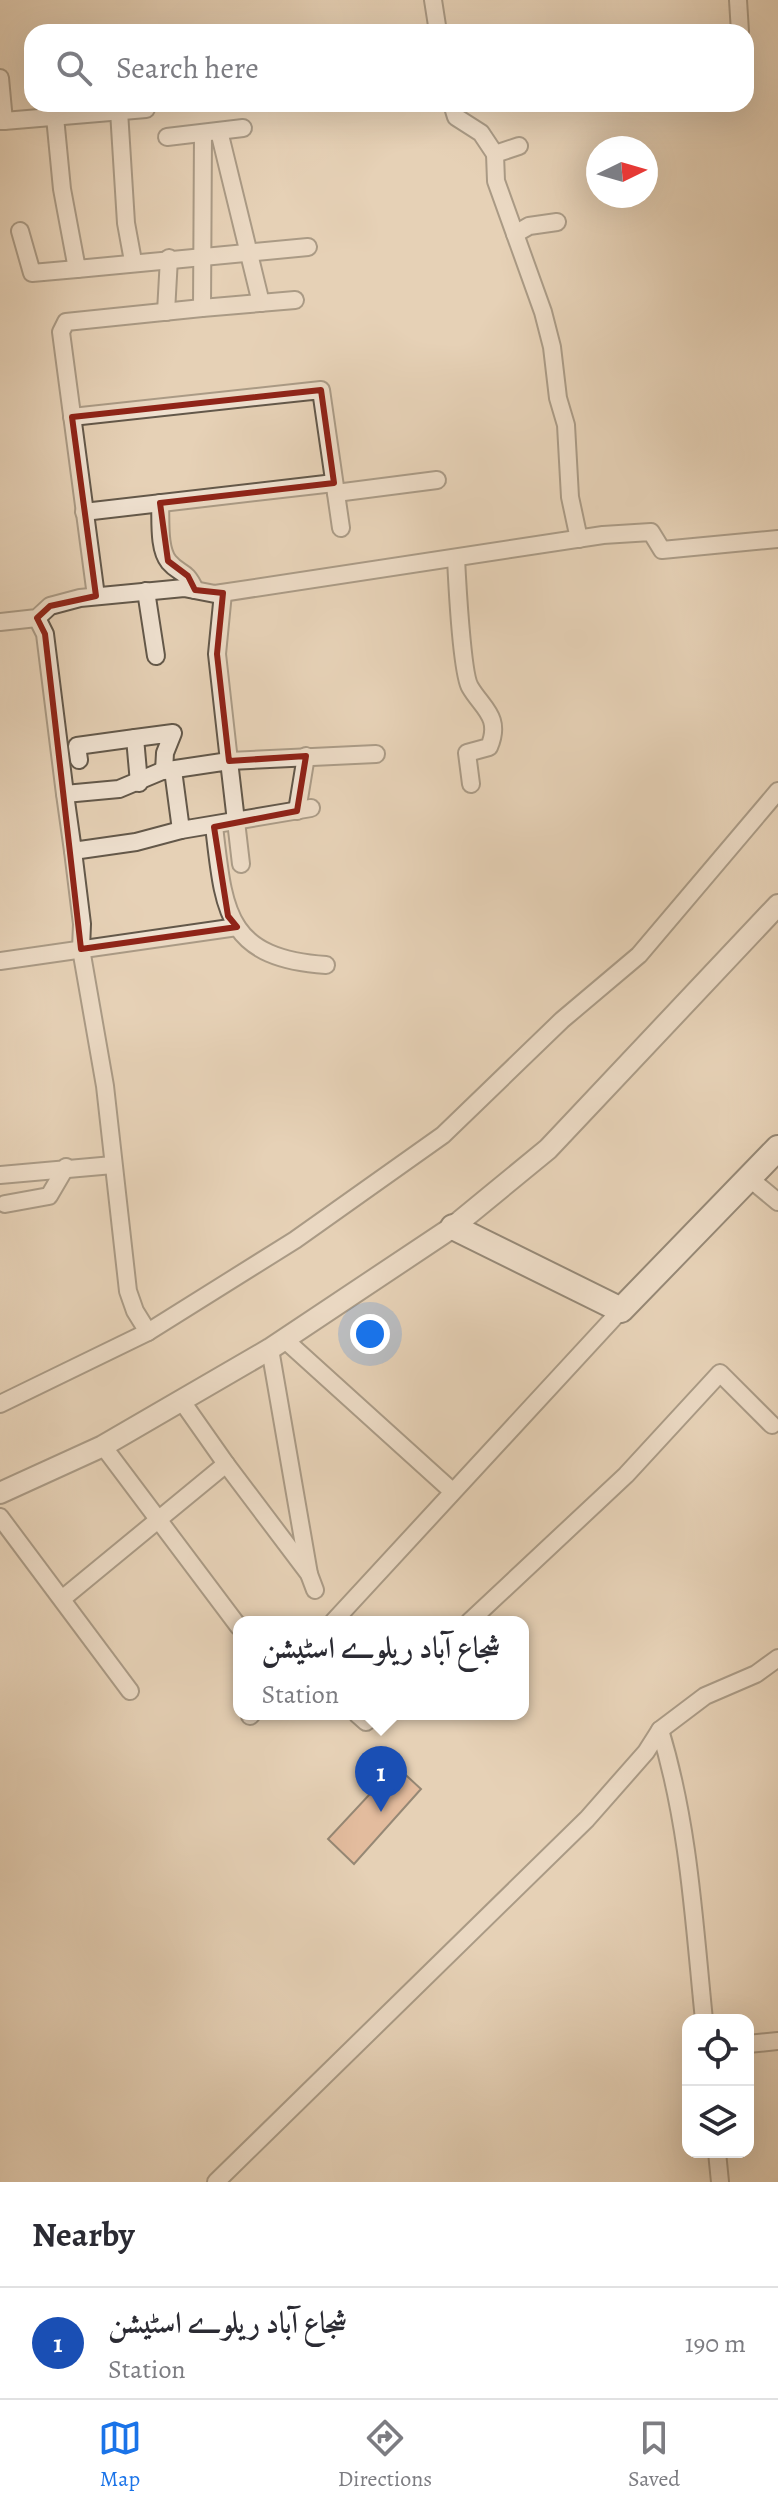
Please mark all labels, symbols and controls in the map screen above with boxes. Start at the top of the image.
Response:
search box [24,24,754,112]
icon: search [52,46,96,90]
text: Search here [116,48,259,88]
north arrow [586,136,658,208]
your location [350,1314,390,1354]
popup [233,1616,529,1720]
text: شجاع آباد ریلوے اسٹیشن [261,1628,501,1668]
text: Station [261,1677,339,1712]
pin: 1 [355,1746,407,1812]
map controls [682,2014,754,2158]
button: locate [682,2014,754,2086]
button: layers [682,2086,754,2158]
text: Nearby [32,2211,135,2258]
text: شجاع آباد ریلوے اسٹیشن [108,2303,347,2343]
text: 1 [53,2326,63,2361]
text: 190 m [685,2326,746,2361]
text: Station [108,2352,186,2387]
tab: Map [98,2416,142,2494]
tab: Directions [338,2416,432,2494]
tab: Saved [628,2416,680,2494]

